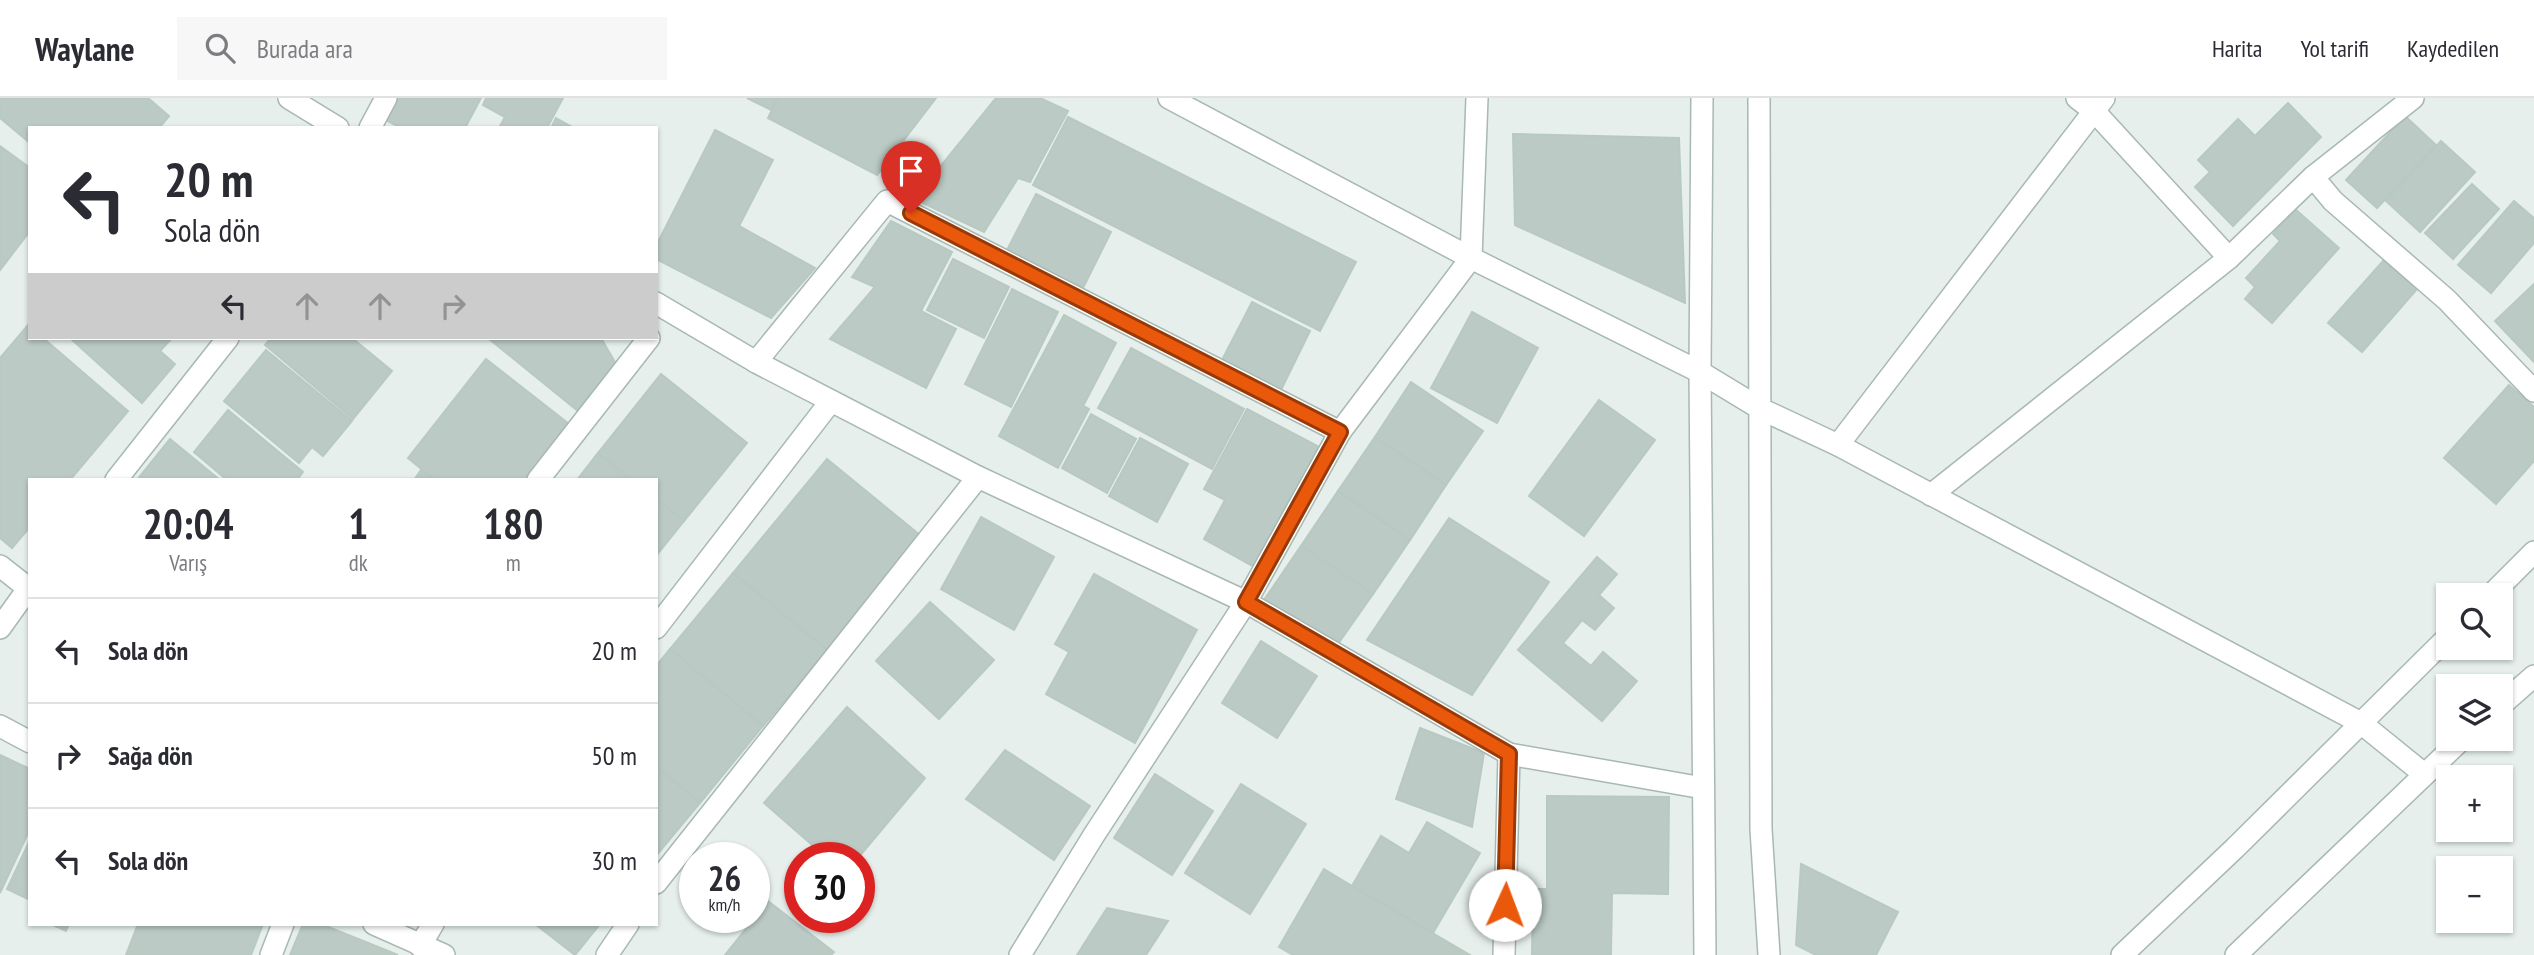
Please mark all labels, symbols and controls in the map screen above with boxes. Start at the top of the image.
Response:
search box [177,17,667,80]
text: Waylane [35,27,135,70]
icon: search [201,29,239,67]
text: Burada ara [257,32,353,65]
text: Harita [2212,33,2262,64]
text: Yol tarifi [2300,33,2369,64]
text: Kaydedilen [2407,33,2499,64]
pin [881,141,941,213]
text: 20 m [164,147,253,211]
icon: arrive [892,152,930,190]
icon: left [49,154,140,245]
text: Sola dön [164,209,260,251]
icon: left [215,287,253,325]
icon: ahead [288,287,326,325]
icon: ahead [361,287,399,325]
icon: right [434,287,472,325]
text: 20:04 [143,496,234,551]
text: 1 [348,496,368,551]
text: 180 [483,496,543,551]
text: Varış [169,548,207,577]
text: dk [349,548,368,577]
text: m [506,548,521,577]
map controls [2436,583,2513,933]
button: search [2436,583,2513,660]
icon: left [49,632,87,670]
text: Sola dön [108,634,188,667]
text: 20 m [591,634,637,667]
button: layers [2436,674,2513,751]
icon: right [49,737,87,775]
text: Sağa dön [108,739,193,772]
text: 50 m [591,739,637,772]
button: + [2436,765,2513,842]
icon: left [49,842,87,880]
speed limit sign: 30 [784,842,875,933]
text: Sola dön [108,844,188,877]
text: 30 m [591,844,637,877]
text: 26 [708,855,741,901]
button: − [2436,856,2513,933]
position arrow [1468,868,1542,942]
text: km/h [709,893,740,916]

